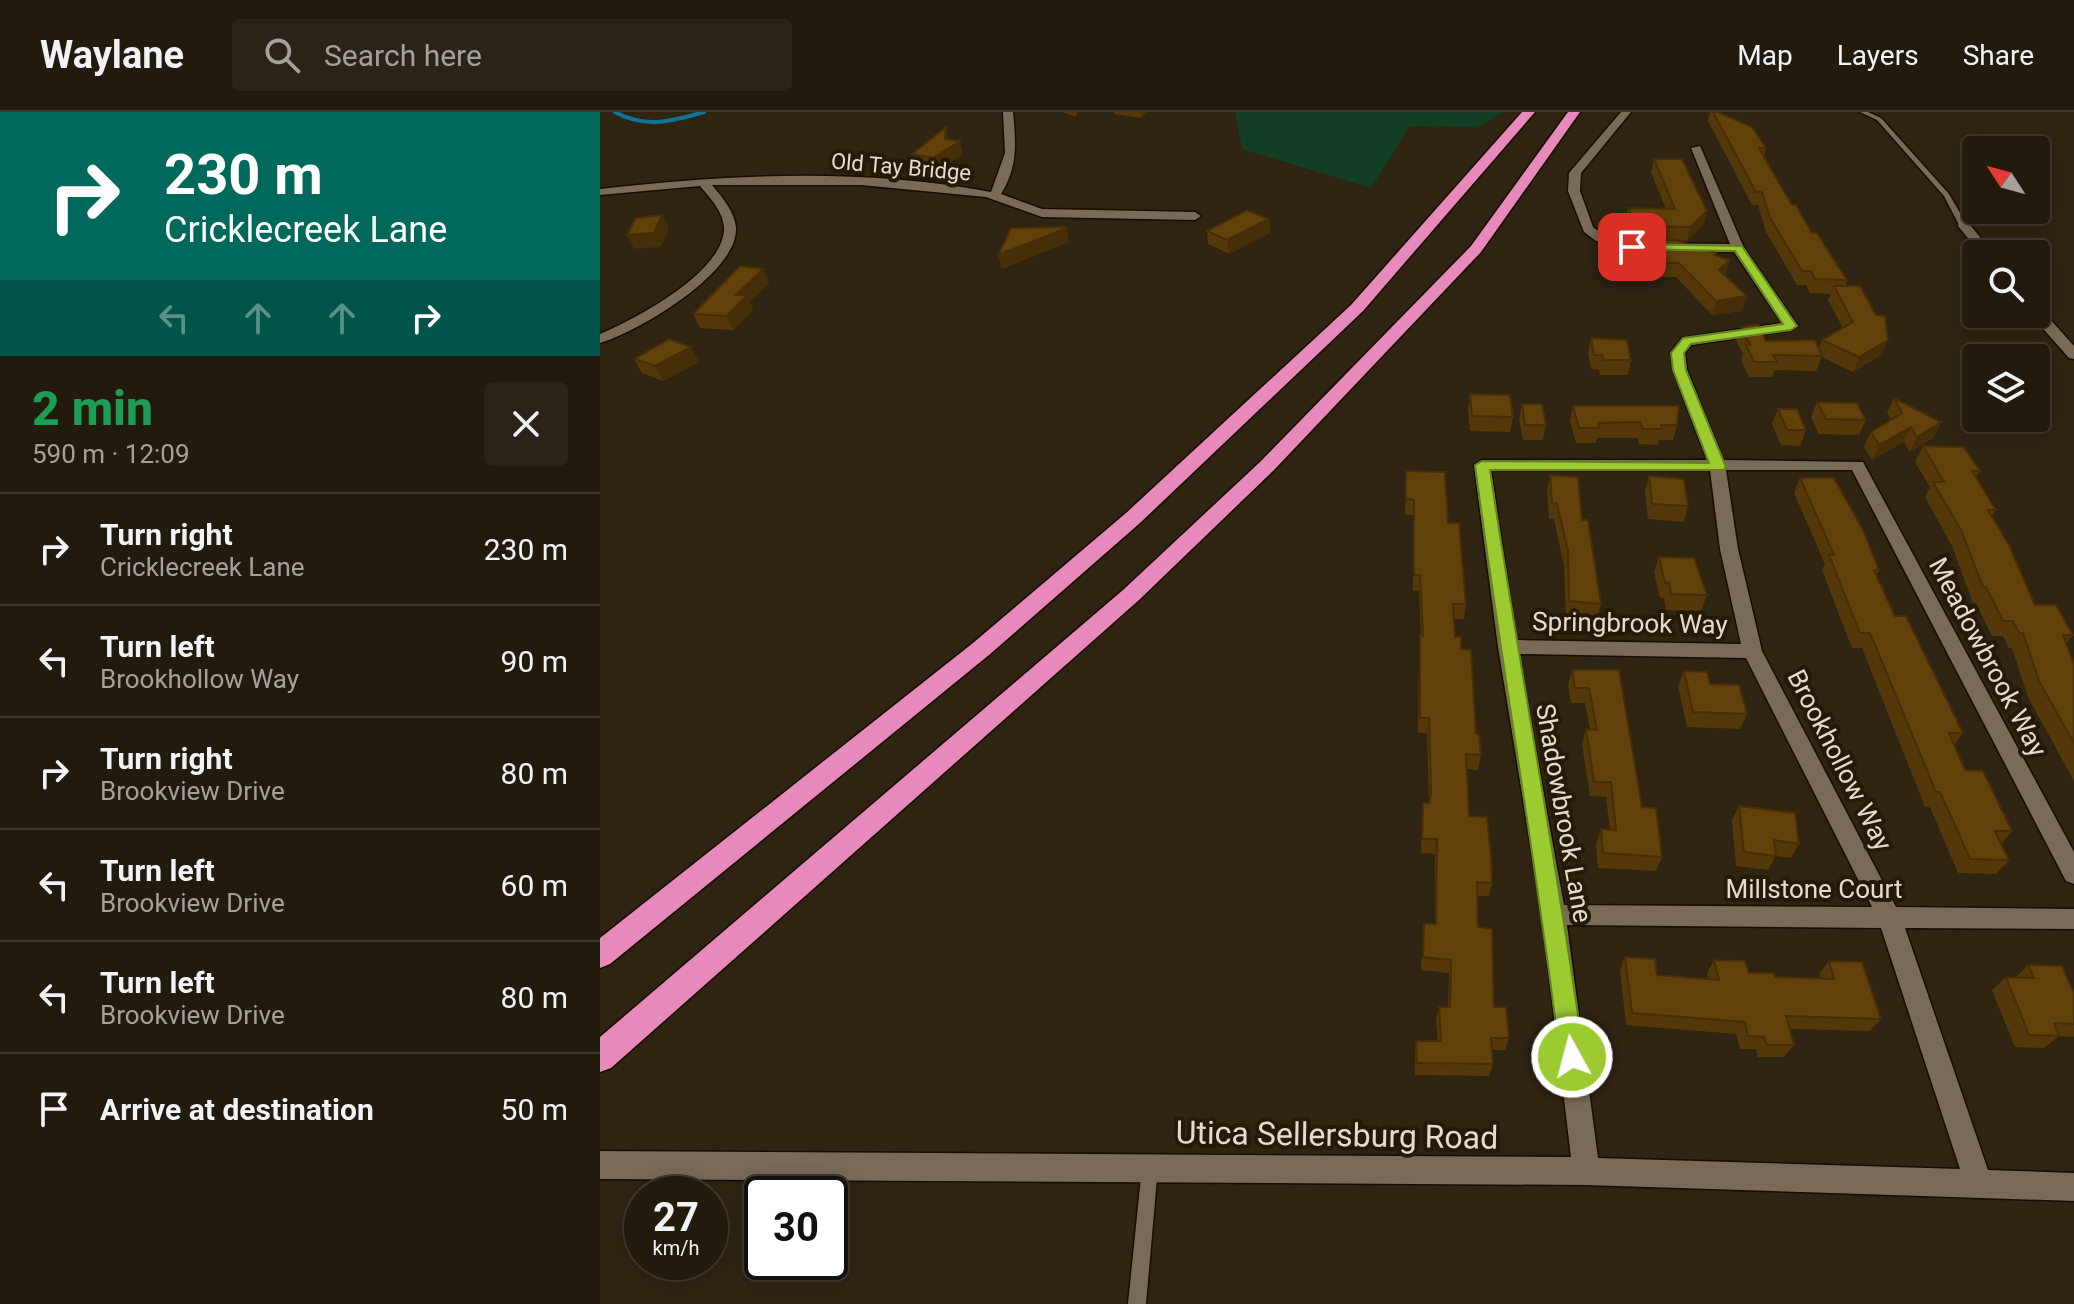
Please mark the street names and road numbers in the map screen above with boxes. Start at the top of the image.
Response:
street label: Old Tay Bridge [830,148,972,186]
street label: Meadowbrook Way [1923,552,2053,762]
street label: Springbrook Way [1532,606,1728,640]
street label: Brookhollow Way [1781,664,1899,856]
street label: Shadowbrook Lane [1530,701,1598,925]
street label: Millstone Court [1726,874,1902,904]
street label: Utica Sellersburg Road [1175,1113,1499,1157]

